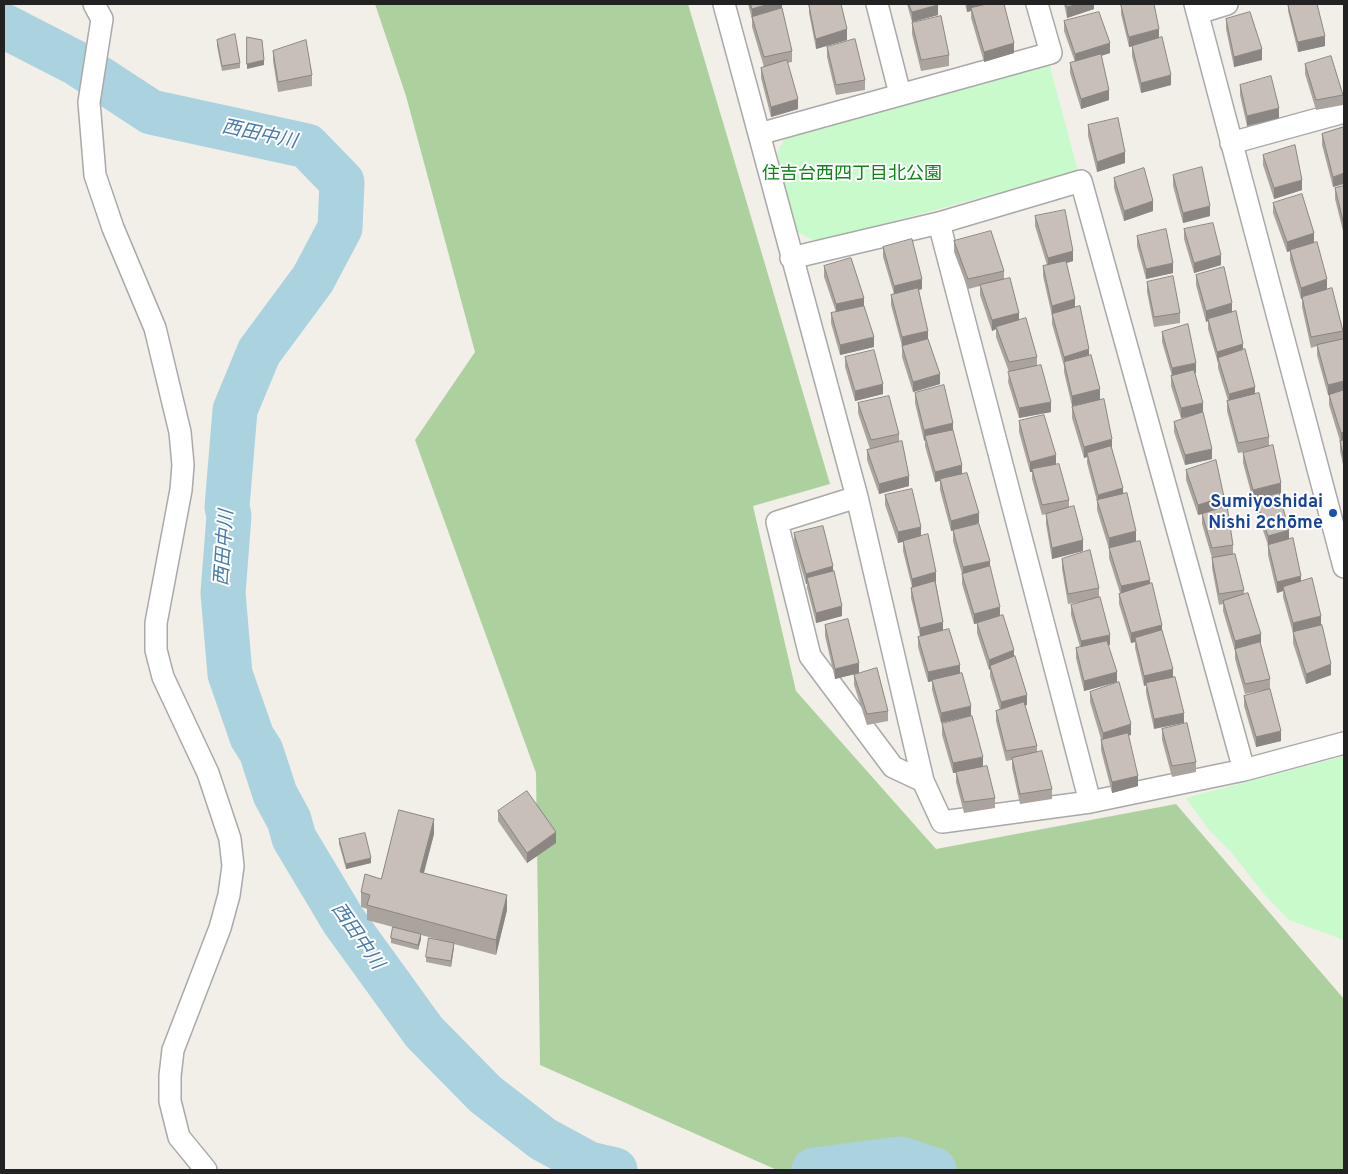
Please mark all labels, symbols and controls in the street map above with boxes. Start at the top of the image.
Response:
water label: 西田中川 [219,117,299,155]
park label: 住吉台西四丁目北公園 [762,164,942,186]
place label: Sumiyoshidai Nishi 2chōme [1208,492,1323,534]
marker: Sumiyoshidai Nishi 2chōme [1327,507,1339,519]
water label: 西田中川 [212,509,240,587]
water label: 西田中川 [325,899,387,975]

